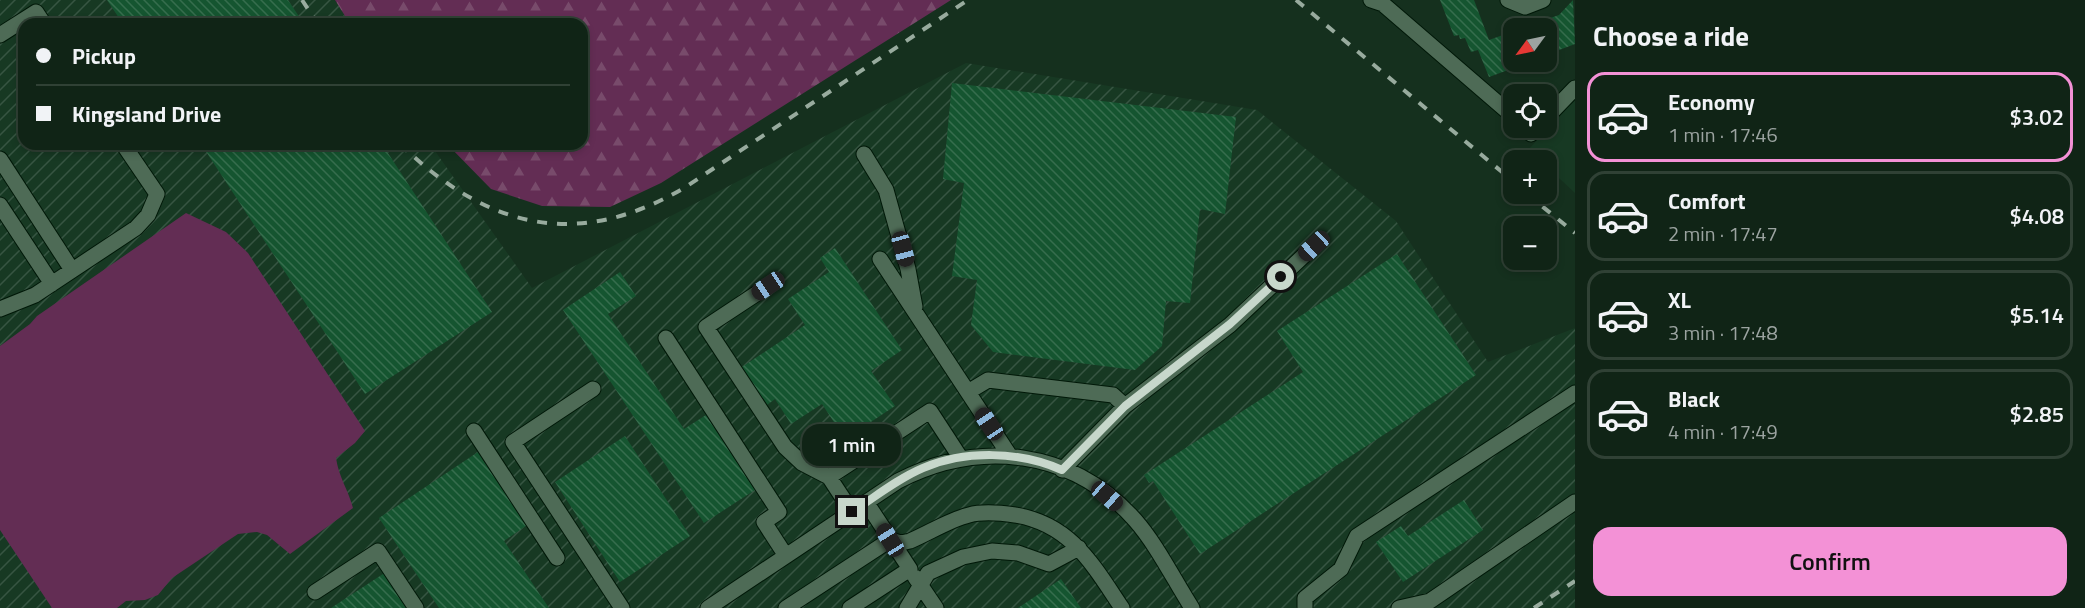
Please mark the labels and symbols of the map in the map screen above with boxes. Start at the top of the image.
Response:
north arrow [1503,18,1557,72]
car [1295,227,1333,265]
car [890,229,916,269]
route start [1267,263,1294,290]
car [748,268,788,304]
car [971,404,1007,444]
callout: 1 min [802,425,902,467]
car [1088,477,1126,515]
route end [838,498,865,525]
car [873,520,907,560]

